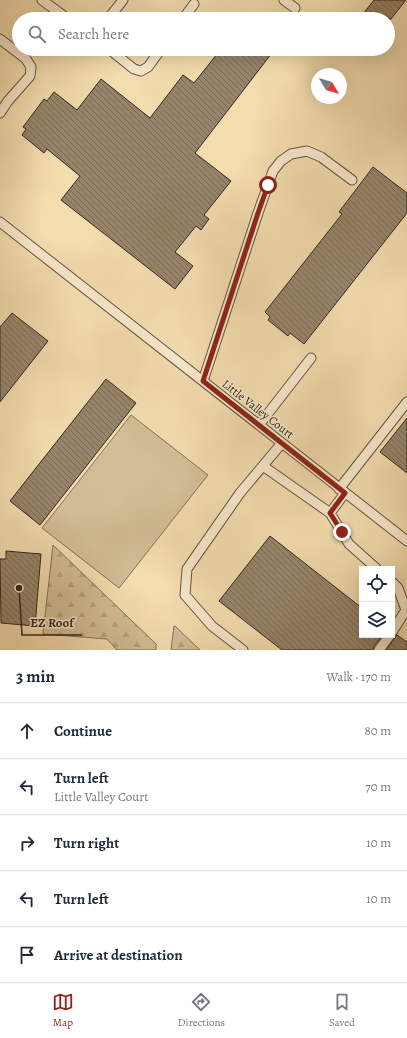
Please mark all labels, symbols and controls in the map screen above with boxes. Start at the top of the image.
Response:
search box [12,12,395,56]
icon: search [26,23,48,45]
text: Search here [58,24,129,44]
north arrow [311,68,347,104]
route start [259,176,277,194]
street label: Little Valley Court [219,376,297,442]
route end [333,523,351,541]
map controls [359,566,395,638]
button: locate [359,566,395,602]
button: layers [359,602,395,638]
callout: EZ Roof [22,610,82,635]
text: EZ Roof [30,614,76,631]
text: 3 min [16,665,55,688]
text: Walk · 170 m [326,668,391,685]
icon: ahead [16,720,38,742]
text: Continue [54,721,112,741]
text: 80 m [364,722,391,739]
text: Turn left [54,768,109,788]
icon: left [16,776,38,798]
text: 70 m [365,778,391,795]
text: Little Valley Court [54,788,149,805]
icon: right [16,832,38,854]
text: Turn right [54,833,119,853]
text: 10 m [366,834,391,851]
icon: left [16,888,38,910]
text: Turn left [54,889,109,909]
text: 10 m [366,890,391,907]
icon: arrive [16,944,38,966]
text: Arrive at destination [54,945,183,965]
tab: Map [52,991,74,1030]
tab: Directions [178,991,225,1030]
tab: Saved [329,991,355,1030]

